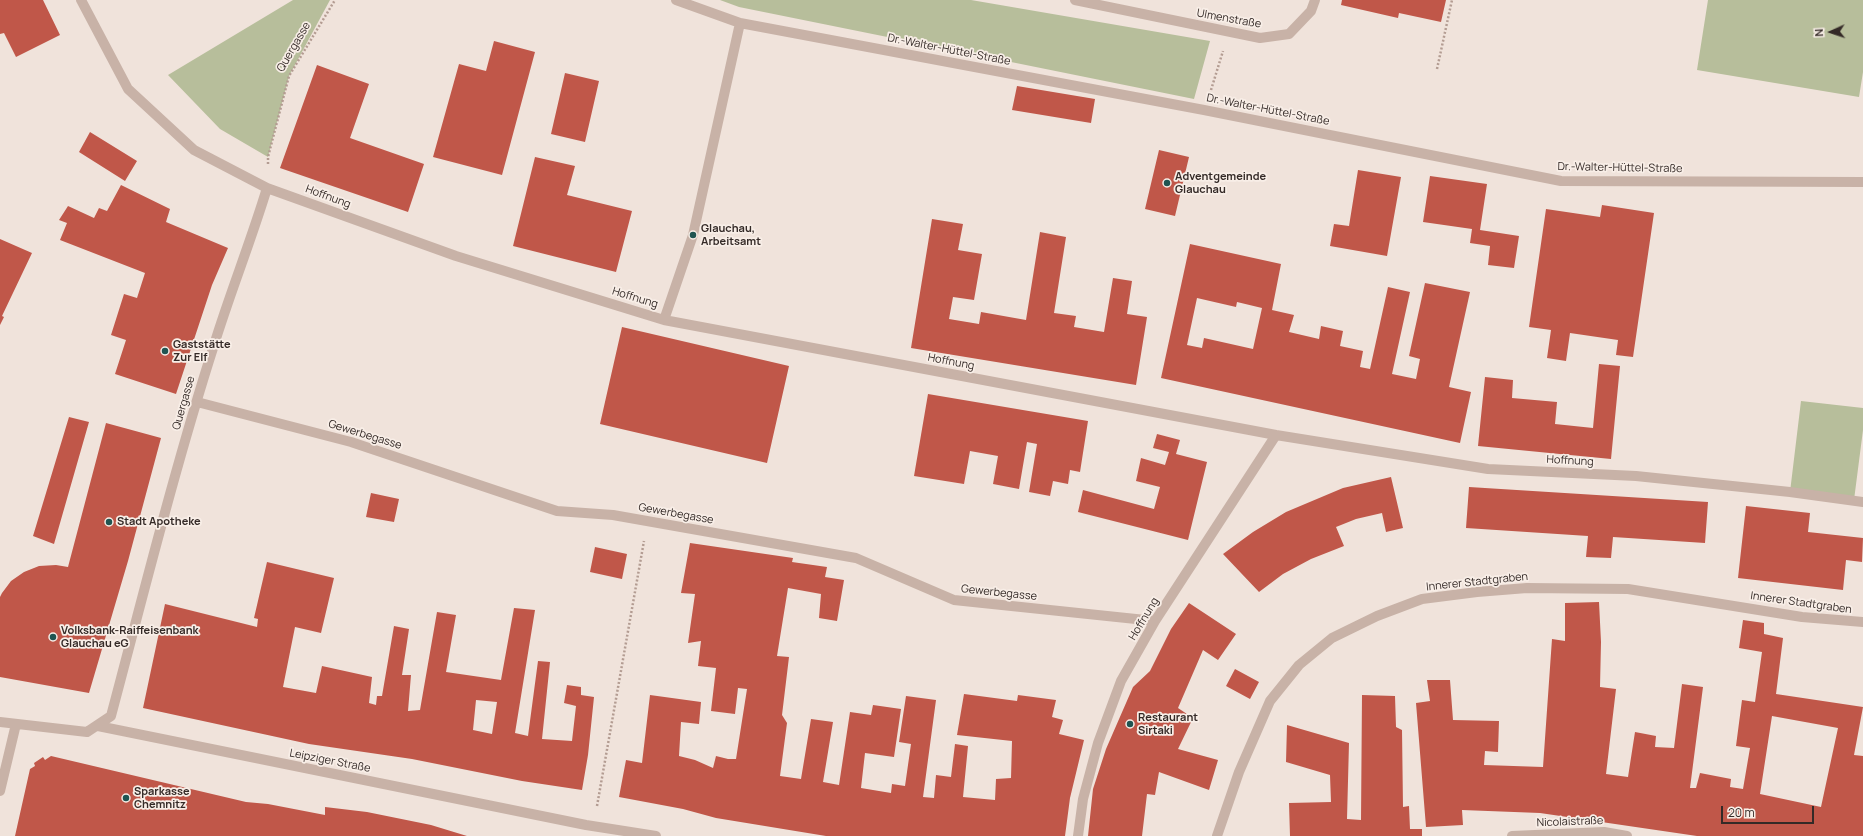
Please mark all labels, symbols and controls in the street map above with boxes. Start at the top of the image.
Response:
street label: Ulmenstraße [1196,7,1262,31]
north arrow [1811,12,1851,52]
street label: Quergasse [274,20,314,74]
text: N [1811,28,1826,37]
street label: Dr.-Walter-Hüttel-Straße [886,32,1012,68]
street label: Dr.-Walter-Hüttel-Straße [1205,92,1331,128]
street label: Dr.-Walter-Hüttel-Straße [1557,160,1683,176]
place label: Adventgemeinde Glauchau [1175,170,1266,196]
marker: Adventgemeinde Glauchau [1162,178,1172,188]
street label: Hoffnung [303,183,353,211]
place label: Glauchau, Arbeitsamt [701,222,761,248]
marker: Glauchau, Arbeitsamt [688,230,698,240]
street label: Hoffnung [610,285,660,311]
place label: Gaststätte Zur Elf [173,338,231,364]
marker: Gaststätte Zur Elf [160,346,170,356]
street label: Hoffnung [926,351,976,373]
street label: Quergasse [170,375,198,431]
street label: Gewerbegasse [327,418,403,452]
street label: Hoffnung [1546,453,1594,469]
street label: Gewerbegasse [637,501,715,527]
place label: Stadt Apotheke [117,515,201,529]
marker: Stadt Apotheke [104,517,114,527]
street label: Innerer Stadtgraben [1425,570,1529,594]
street label: Gewerbegasse [960,582,1038,604]
street label: Innerer Stadtgraben [1749,589,1853,617]
street label: Hoffnung [1126,595,1162,643]
place label: Volksbank-Raiffeisenbank Glauchau eG [61,624,198,650]
marker: Volksbank-Raiffeisenbank Glauchau eG [48,632,58,642]
place label: Restaurant Sirtaki [1138,711,1198,737]
marker: Restaurant Sirtaki [1125,719,1135,729]
street label: Leipziger Straße [288,747,372,775]
place label: Sparkasse Chemnitz [134,785,190,811]
marker: Sparkasse Chemnitz [121,793,131,803]
scale bar [1723,798,1816,824]
text: 20 m [1728,804,1755,821]
street label: Nicolaistraße [1536,814,1604,830]

